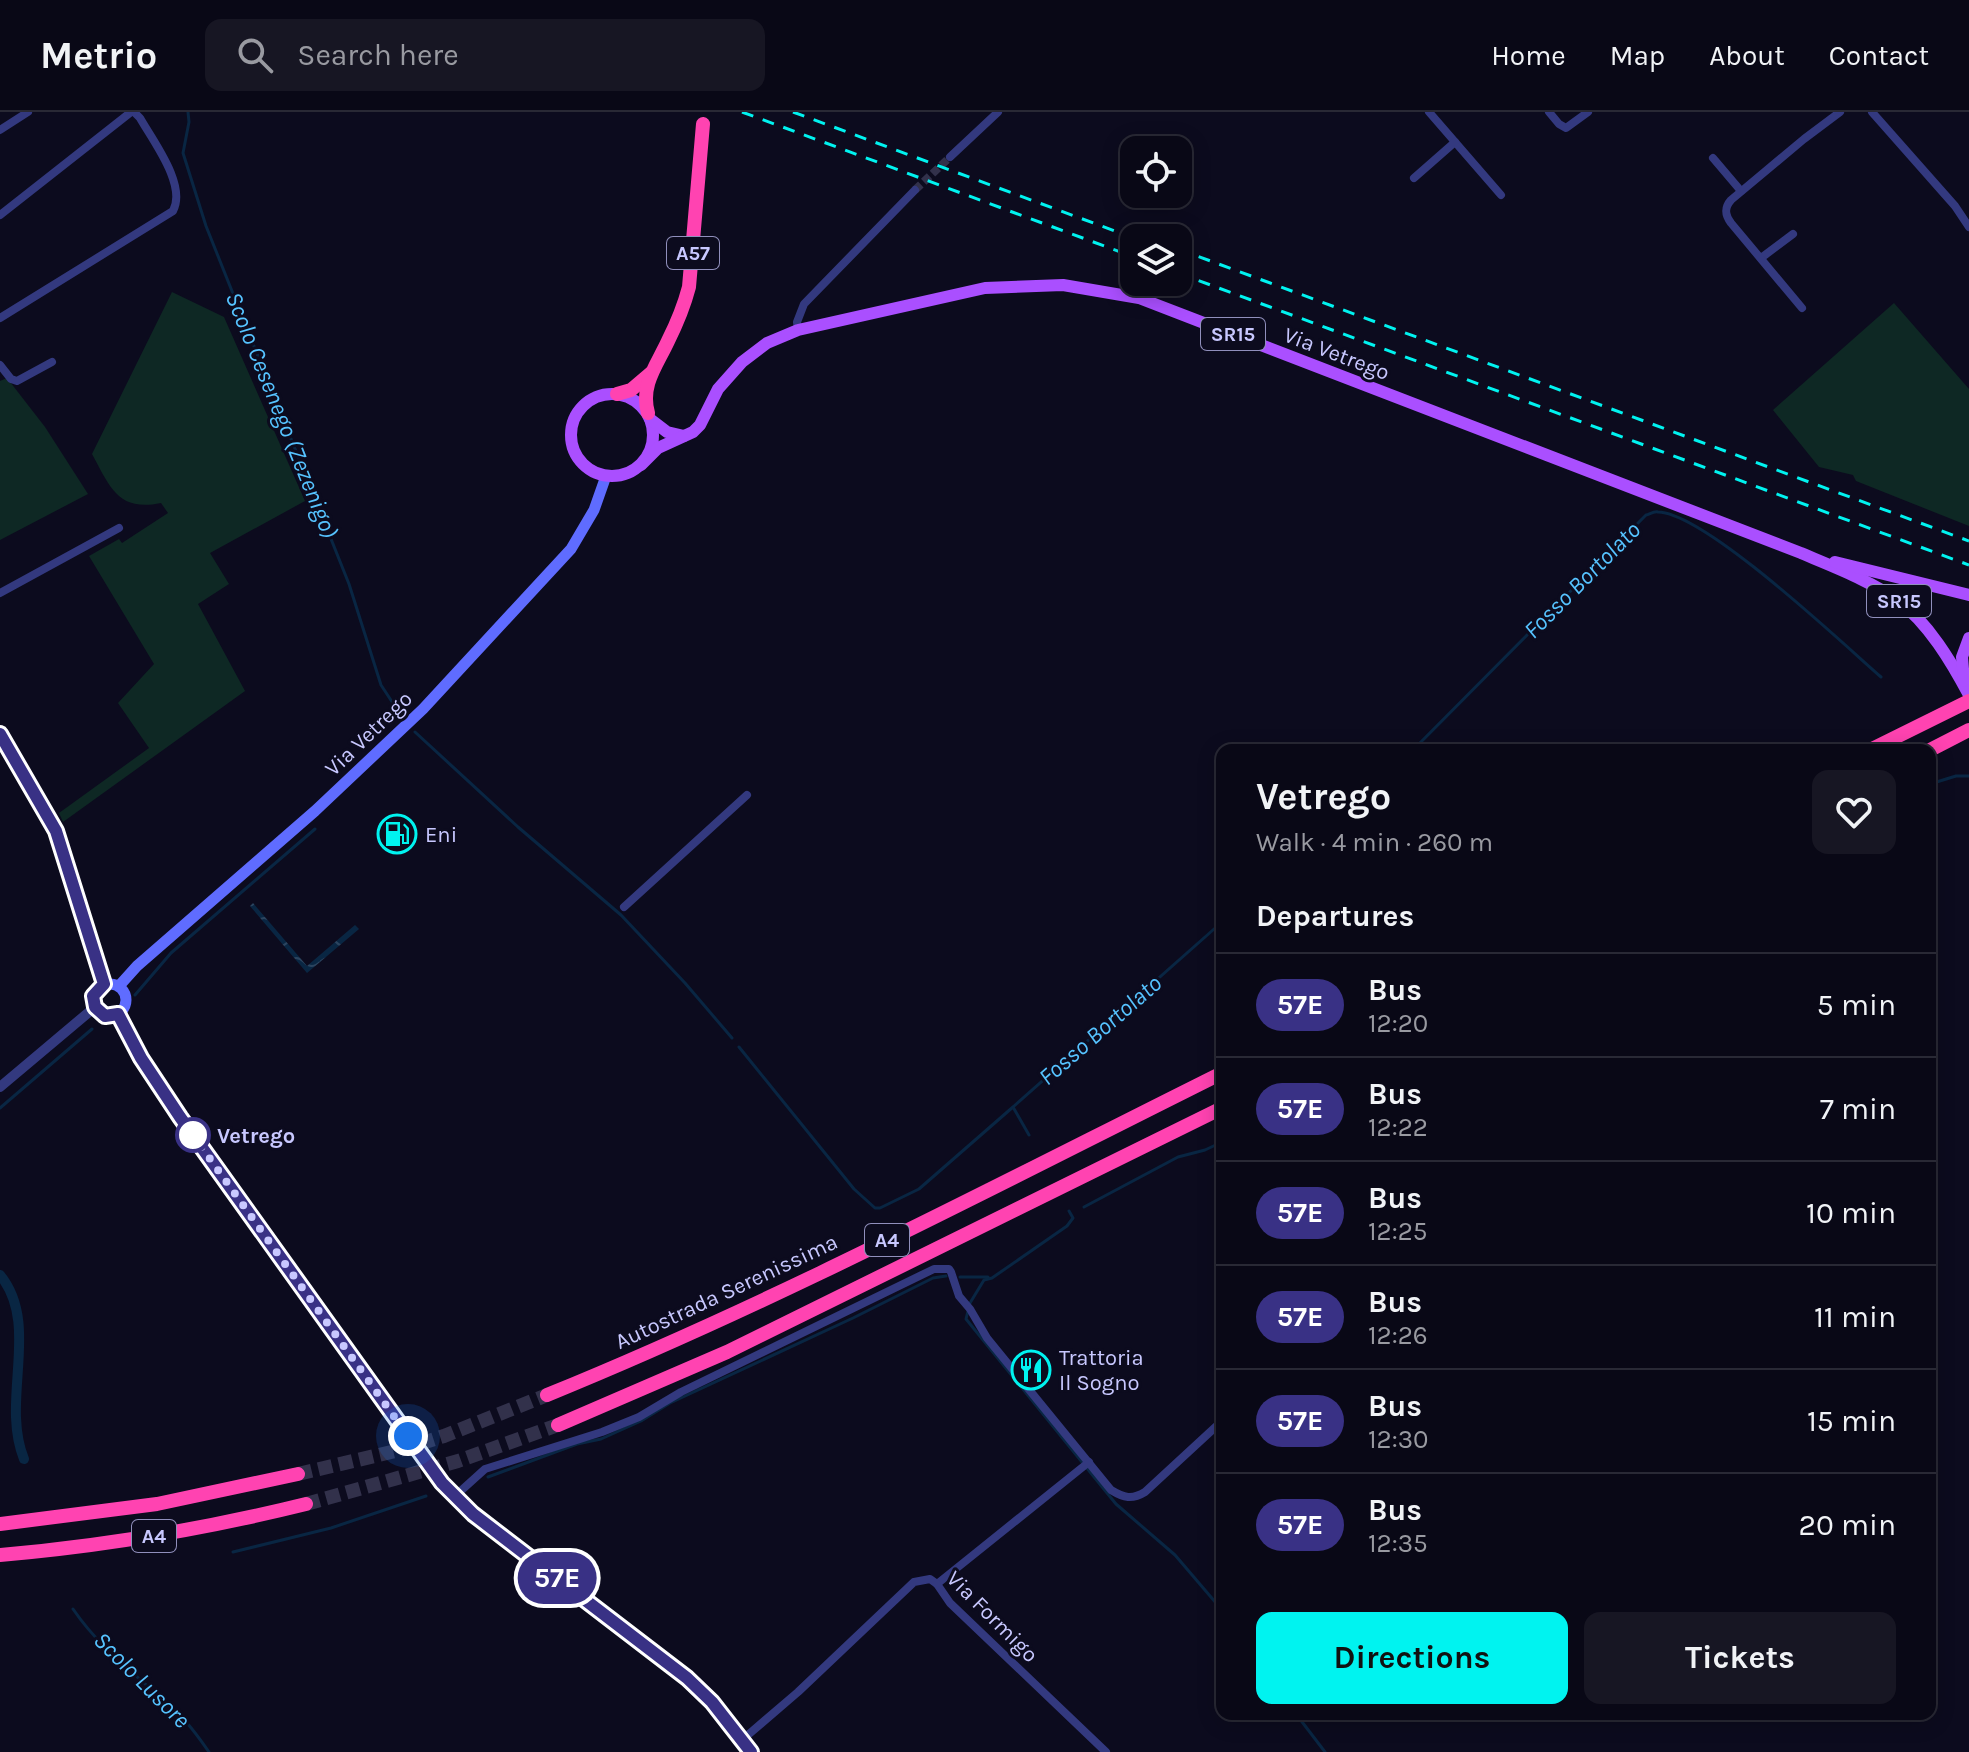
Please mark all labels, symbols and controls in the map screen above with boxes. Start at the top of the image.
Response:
search box [205,19,765,91]
text: Metrio [40,33,157,78]
icon: search [233,33,277,77]
text: Search here [297,37,459,73]
text: Home [1491,39,1566,72]
text: Map [1610,39,1665,72]
text: About [1709,39,1785,72]
text: Contact [1829,39,1929,72]
map controls [1120,136,1192,296]
button: locate [1120,136,1192,208]
button: layers [1120,224,1192,296]
road number: A57 [667,237,719,269]
water label: Scolo Cesenego (Zezenigo) [220,288,344,543]
road number: SR15 [1201,318,1265,350]
street label: Via Vetrego [1280,322,1393,386]
water label: Fosso Bortolato [1518,516,1646,644]
road number: SR15 [1867,585,1931,617]
street label: Via Vetrego [320,686,418,782]
button: heart [1812,770,1896,854]
text: Vetrego [1256,774,1391,819]
fuel station icon: Eni [376,813,418,855]
place label: Eni [425,822,457,848]
text: Walk · 4 min · 260 m [1256,827,1493,858]
text: Departures [1256,898,1414,934]
water label: Fosso Bortolato [1033,969,1167,1091]
text: Bus [1368,972,1422,1008]
text: 5 min [1817,987,1896,1023]
text: 57E [1277,988,1323,1021]
text: 12:20 [1368,1008,1428,1039]
text: Bus [1368,1076,1422,1112]
text: 7 min [1820,1091,1896,1127]
text: 57E [1277,1092,1323,1125]
text: 12:22 [1368,1112,1428,1143]
marker: Vetrego [176,1118,210,1152]
place label: Vetrego [217,1123,295,1149]
text: Bus [1368,1180,1422,1216]
text: 10 min [1806,1195,1896,1231]
text: 57E [1277,1196,1323,1229]
text: 12:25 [1368,1216,1427,1247]
road number: A4 [865,1224,909,1256]
street label: Autostrada Serenissima [611,1229,842,1355]
text: Bus [1368,1284,1422,1320]
text: 11 min [1814,1299,1896,1335]
text: 57E [1277,1300,1323,1333]
text: 12:26 [1368,1320,1428,1351]
place label: Trattoria Il Sogno [1059,1345,1144,1396]
restaurant icon: Trattoria Il Sogno [1010,1349,1052,1391]
text: Bus [1368,1388,1422,1424]
text: 15 min [1807,1403,1896,1439]
text: 57E [1277,1404,1323,1437]
your location [388,1416,428,1456]
text: 12:30 [1368,1424,1428,1455]
text: Bus [1368,1492,1422,1528]
text: 20 min [1799,1507,1896,1543]
text: 57E [1277,1508,1323,1541]
road number: A4 [132,1520,176,1552]
text: 12:35 [1368,1528,1428,1559]
line badge: 57E [511,1552,603,1604]
text: 57E [534,1561,580,1594]
street label: Via Formigo [941,1566,1043,1668]
button: Directions [1256,1612,1568,1704]
button: Tickets [1584,1612,1896,1704]
water label: Scolo Lusore [88,1626,196,1734]

